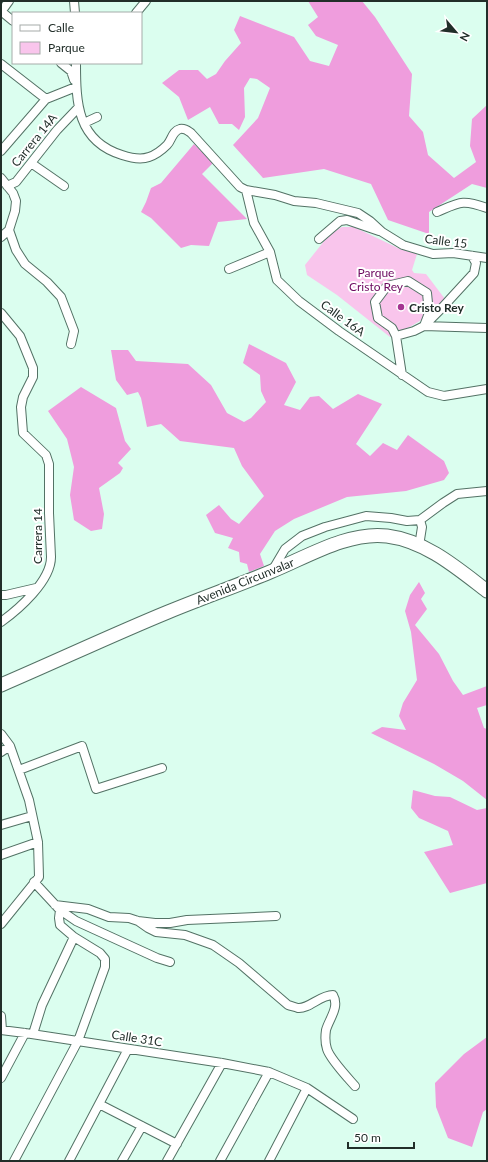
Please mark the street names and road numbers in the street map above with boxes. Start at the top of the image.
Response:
street label: Carrera 14A [8,110,61,170]
street label: Calle 15 [424,231,468,251]
street label: Calle 16A [318,297,369,340]
street label: Carrera 14 [30,508,45,564]
street label: Avenida Circunvalar [194,554,297,608]
street label: Calle 31C [111,1027,163,1049]

